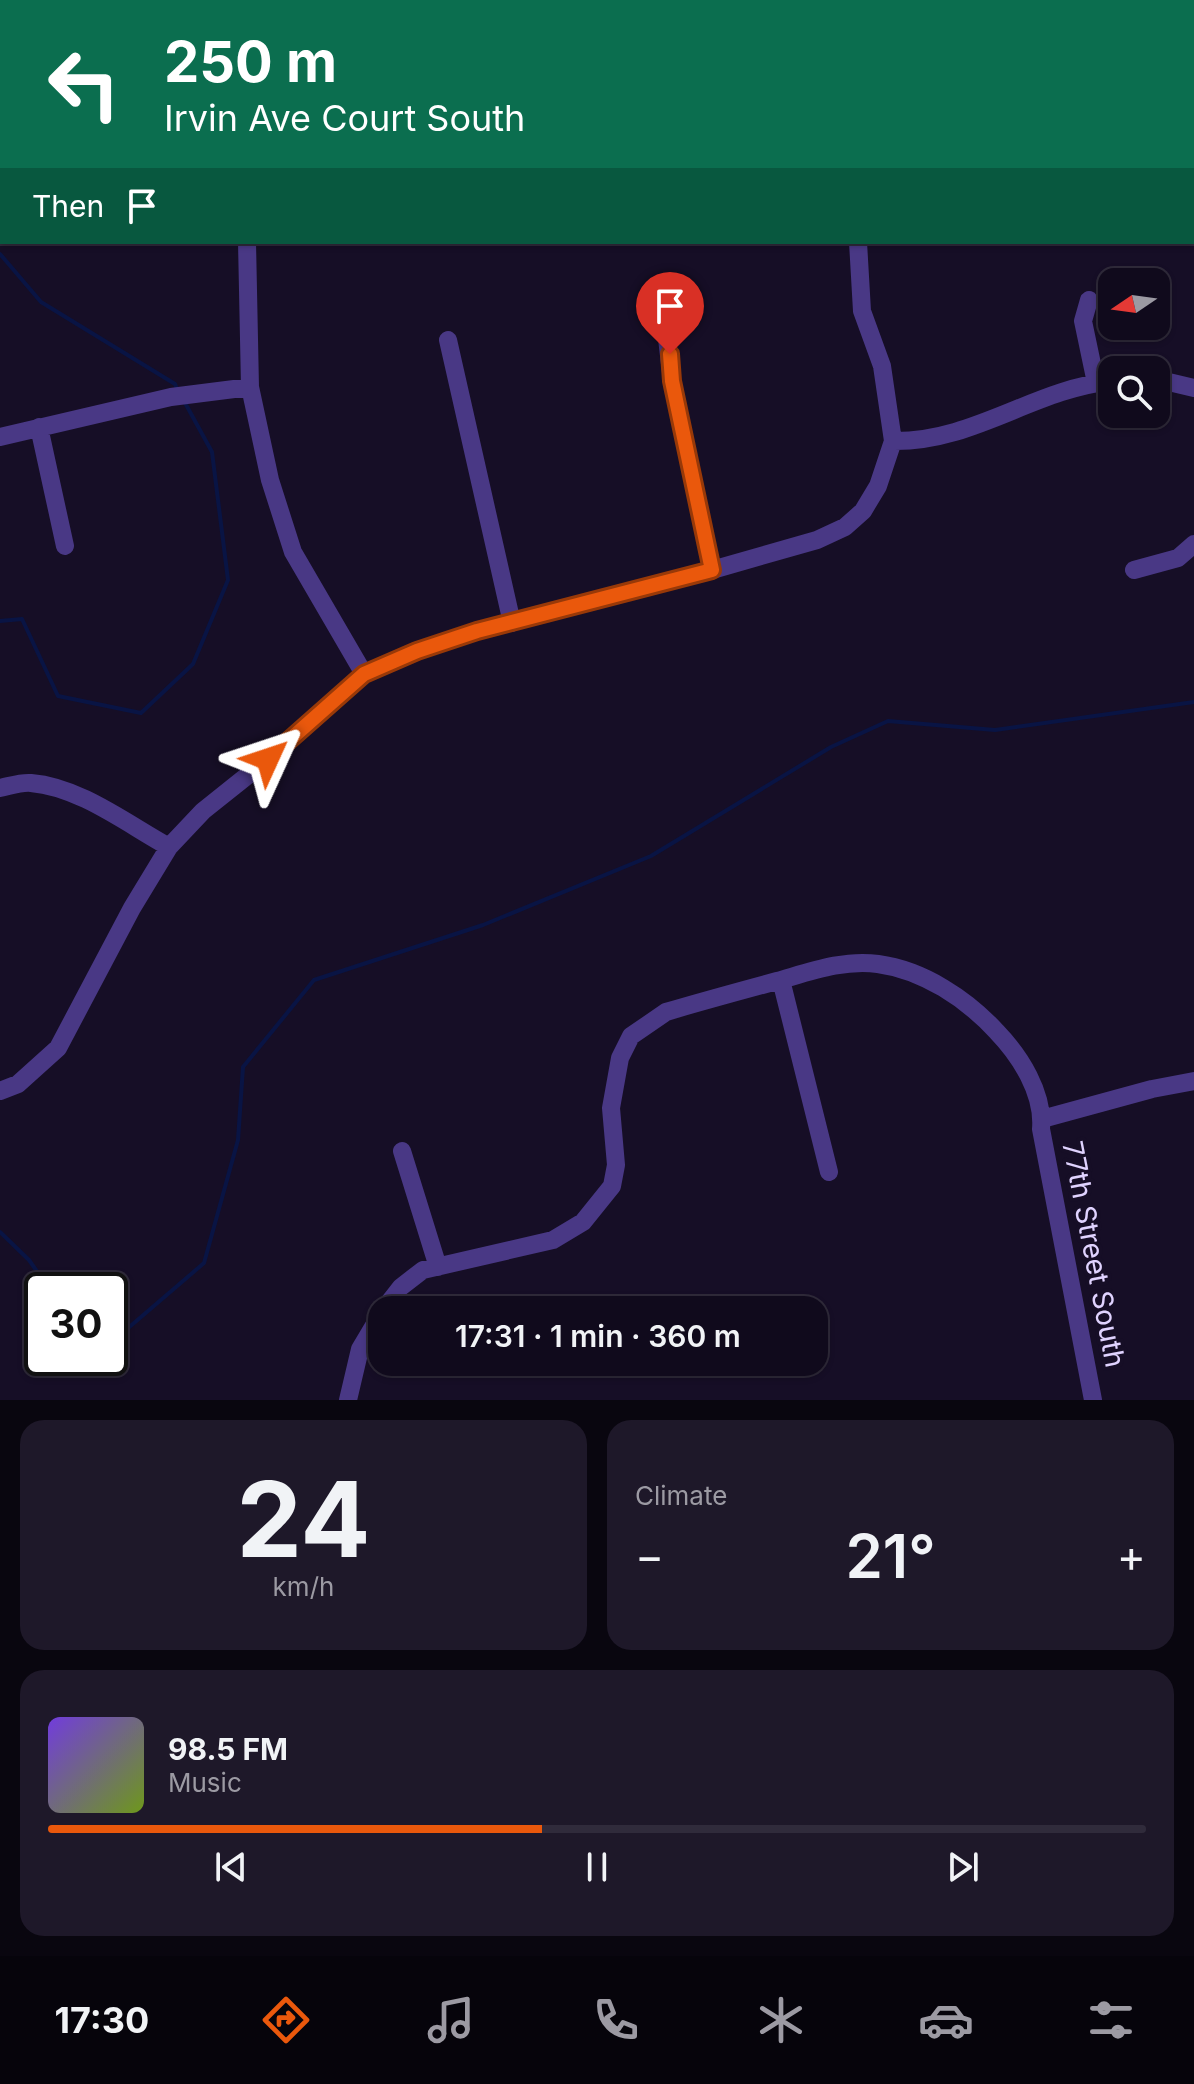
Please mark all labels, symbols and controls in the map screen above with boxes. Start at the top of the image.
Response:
text: 250 m [164,28,337,96]
icon: left [32,32,136,136]
text: Irvin Ave Court South [164,96,525,140]
icon: arrive [120,184,164,228]
text: Then [32,188,104,224]
north arrow [1098,268,1170,340]
map controls [1098,268,1170,428]
pin [636,272,704,354]
icon: arrive [648,284,692,328]
button: search [1098,356,1170,428]
position arrow [226,717,310,801]
street label: 77th Street South [1055,1138,1133,1370]
speed limit sign: 30 [24,1272,128,1376]
text: 17:31 · 1 min · 360 m [455,1318,741,1354]
text: 24 [236,1456,371,1582]
text: Climate [635,1480,727,1511]
text: 21° [845,1520,936,1592]
text: − [635,1529,664,1583]
text: + [1117,1529,1146,1583]
text: km/h [273,1571,334,1602]
text: 98.5 FM [168,1731,288,1767]
text: Music [168,1767,242,1798]
icon: previous [209,1845,253,1889]
icon: pause [575,1845,619,1889]
icon: next [941,1845,985,1889]
icon: directions [258,1992,314,2048]
icon: music [423,1992,479,2048]
icon: phone [588,1992,644,2048]
icon: climate [753,1992,809,2048]
icon: car [918,1992,974,2048]
icon: filters [1083,1992,1139,2048]
text: 17:30 [55,1998,149,2042]

